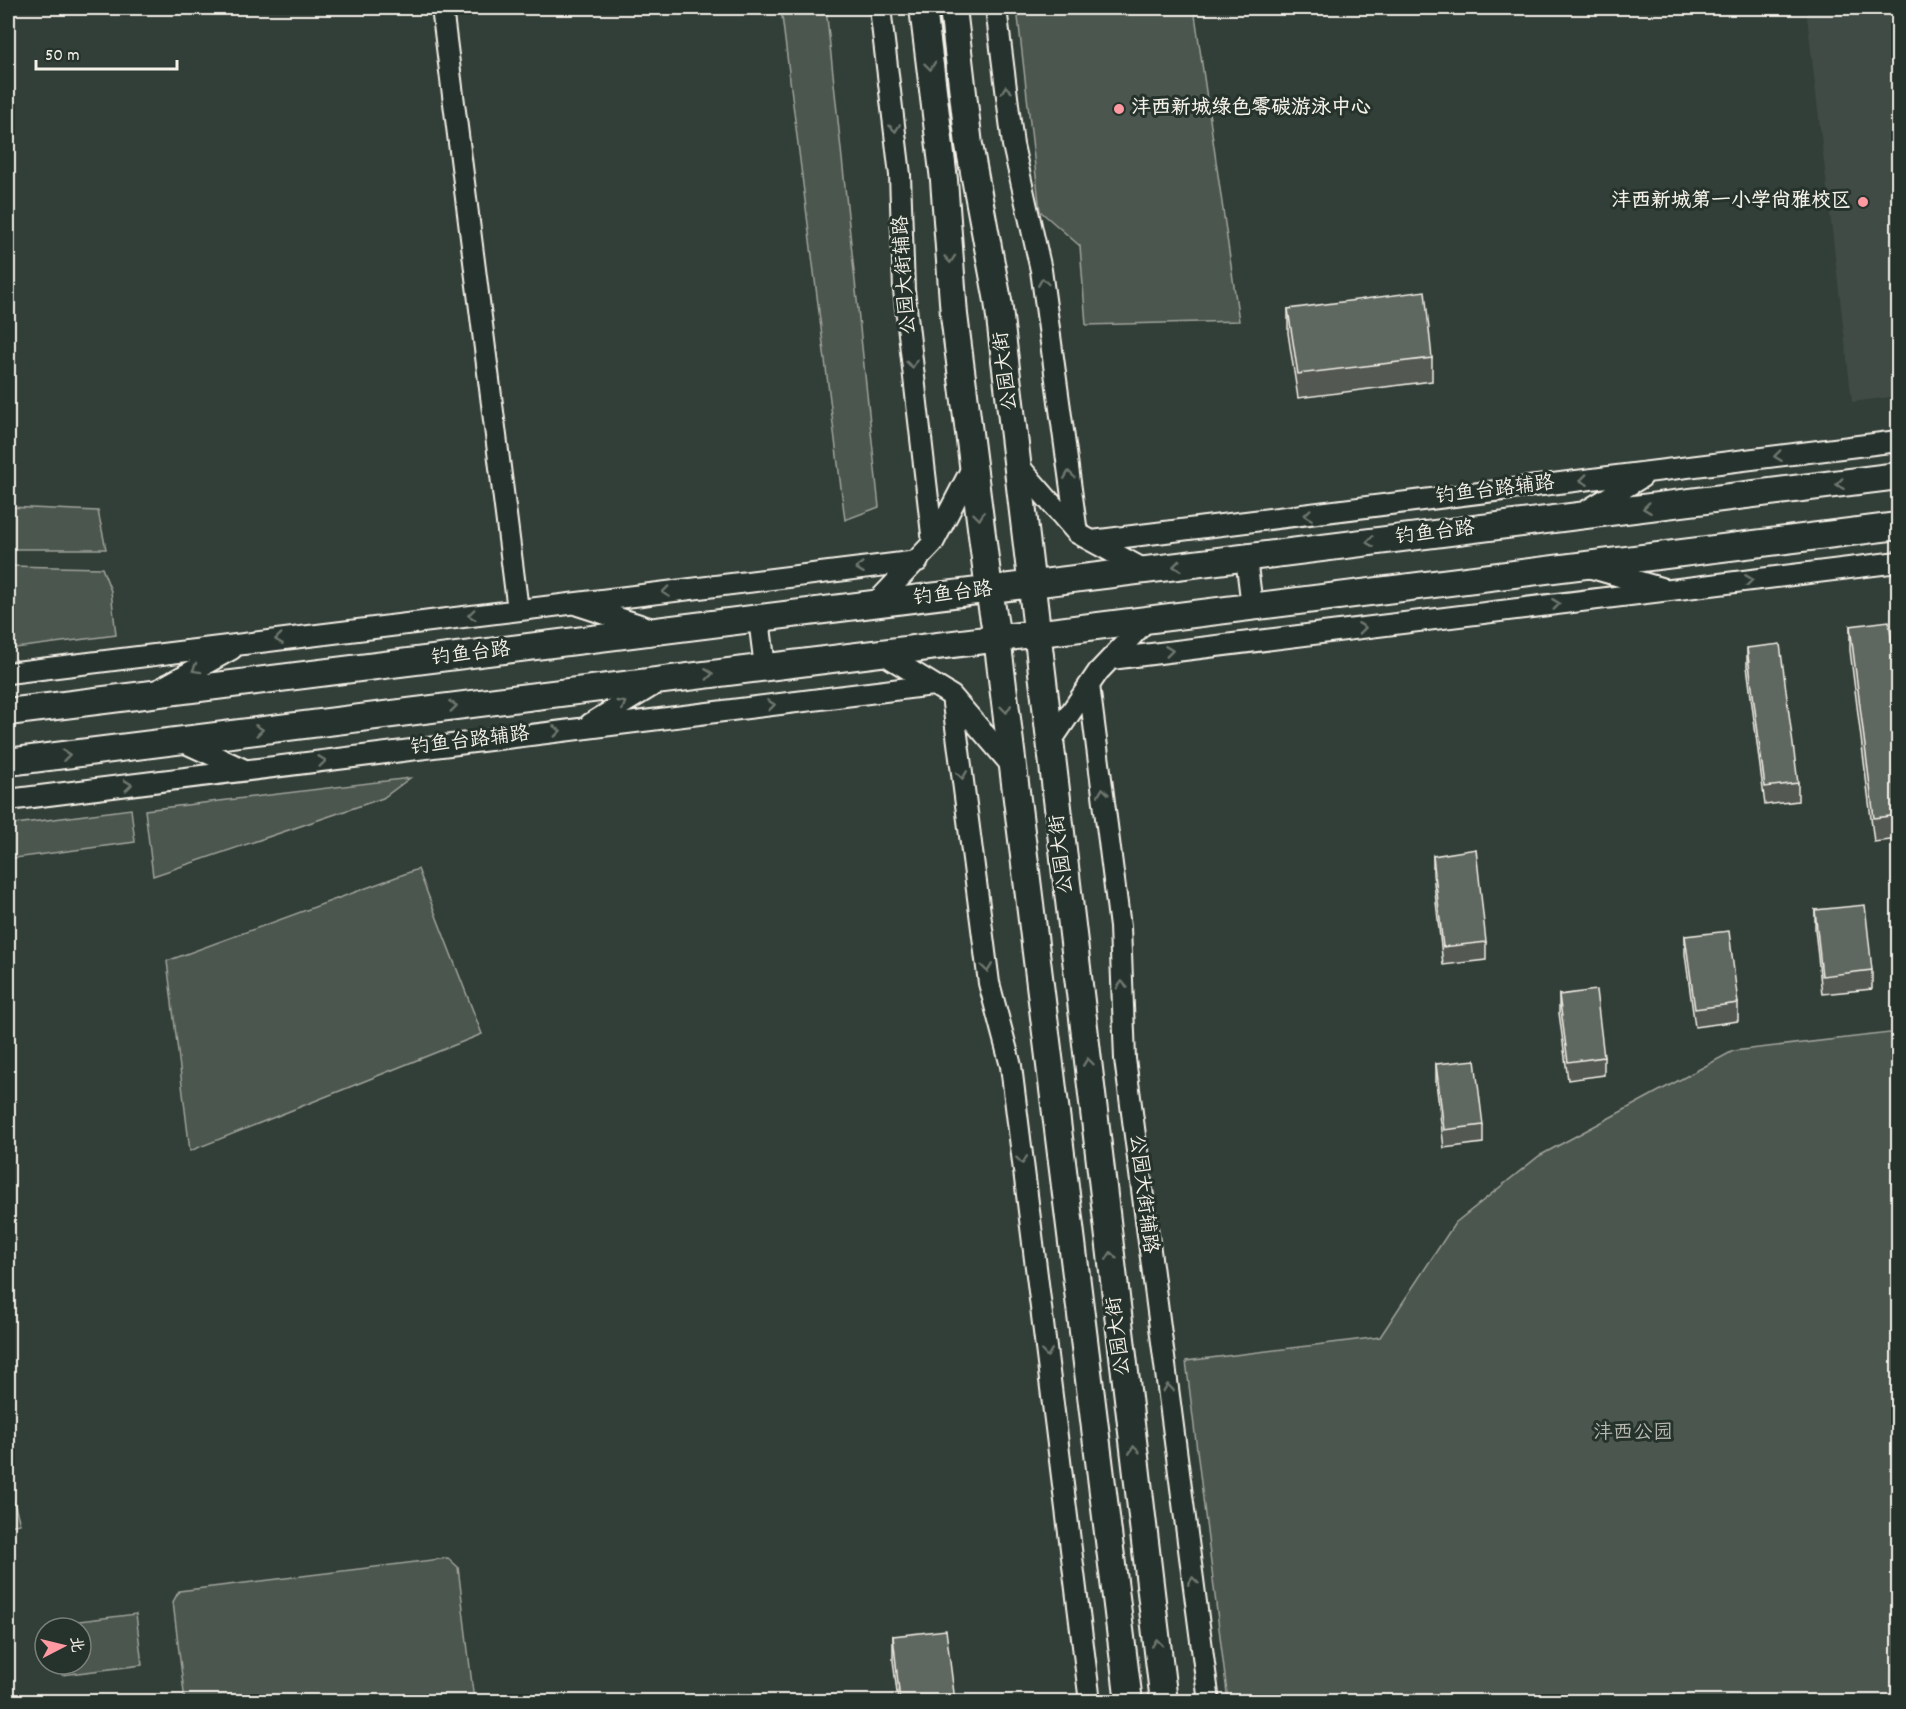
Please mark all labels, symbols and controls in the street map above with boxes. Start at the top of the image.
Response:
scale bar [36,33,177,71]
text: 50 m [45,44,80,69]
one-way arrow [923,61,936,70]
one-way arrow [1000,86,1013,95]
place label: 沣西新城绿色零碳游泳中心 [1131,95,1371,123]
marker: 沣西新城绿色零碳游泳中心 [1112,102,1126,116]
one-way arrow [888,124,900,133]
place label: 沣西新城第一小学尚雅校区 [1611,188,1851,216]
marker: 沣西新城第一小学尚雅校区 [1856,195,1870,209]
street label: 公园大街辅路 [888,213,924,336]
one-way arrow [943,255,956,264]
one-way arrow [1037,277,1049,286]
street label: 公园大街 [988,330,1026,412]
one-way arrow [906,360,918,369]
one-way arrow [1773,450,1782,462]
one-way arrow [1063,470,1076,480]
street label: 钓鱼台路辅路 [1434,470,1557,512]
one-way arrow [1580,474,1589,486]
one-way arrow [1836,477,1845,489]
one-way arrow [1642,501,1652,513]
one-way arrow [1303,508,1312,520]
one-way arrow [973,511,985,520]
street label: 钓鱼台路 [1394,515,1477,553]
one-way arrow [1366,536,1375,548]
one-way arrow [1172,560,1181,572]
one-way arrow [855,561,864,574]
one-way arrow [1745,574,1754,587]
street label: 钓鱼台路 [912,576,995,614]
one-way arrow [661,585,671,597]
one-way arrow [1551,598,1561,611]
one-way arrow [468,609,477,621]
one-way arrow [1358,622,1367,634]
one-way arrow [274,633,284,645]
street label: 钓鱼台路 [430,636,513,674]
one-way arrow [1164,646,1173,658]
one-way arrow [192,662,202,673]
one-way arrow [704,669,713,681]
one-way arrow [767,699,776,711]
one-way arrow [616,700,626,711]
one-way arrow [448,701,457,713]
one-way arrow [999,704,1011,713]
street label: 钓鱼台路辅路 [409,721,532,763]
one-way arrow [254,725,264,737]
one-way arrow [552,726,561,738]
one-way arrow [61,749,70,761]
one-way arrow [317,755,326,767]
one-way arrow [955,771,968,780]
one-way arrow [123,779,133,791]
one-way arrow [1097,787,1110,796]
street label: 公园大街 [1044,813,1082,895]
one-way arrow [981,964,993,973]
one-way arrow [1116,981,1128,990]
one-way arrow [1082,1058,1095,1067]
street label: 公园大街辅路 [1121,1133,1163,1256]
one-way arrow [1016,1155,1028,1164]
one-way arrow [1105,1252,1118,1261]
street label: 公园大街 [1101,1295,1139,1377]
one-way arrow [1040,1349,1052,1358]
one-way arrow [1162,1383,1174,1392]
park label: 沣西公园 [1593,1420,1673,1448]
one-way arrow [1128,1445,1141,1454]
one-way arrow [1187,1576,1200,1586]
north arrow [33,1616,93,1676]
text: 北 [63,1635,88,1654]
one-way arrow [1151,1639,1164,1648]

